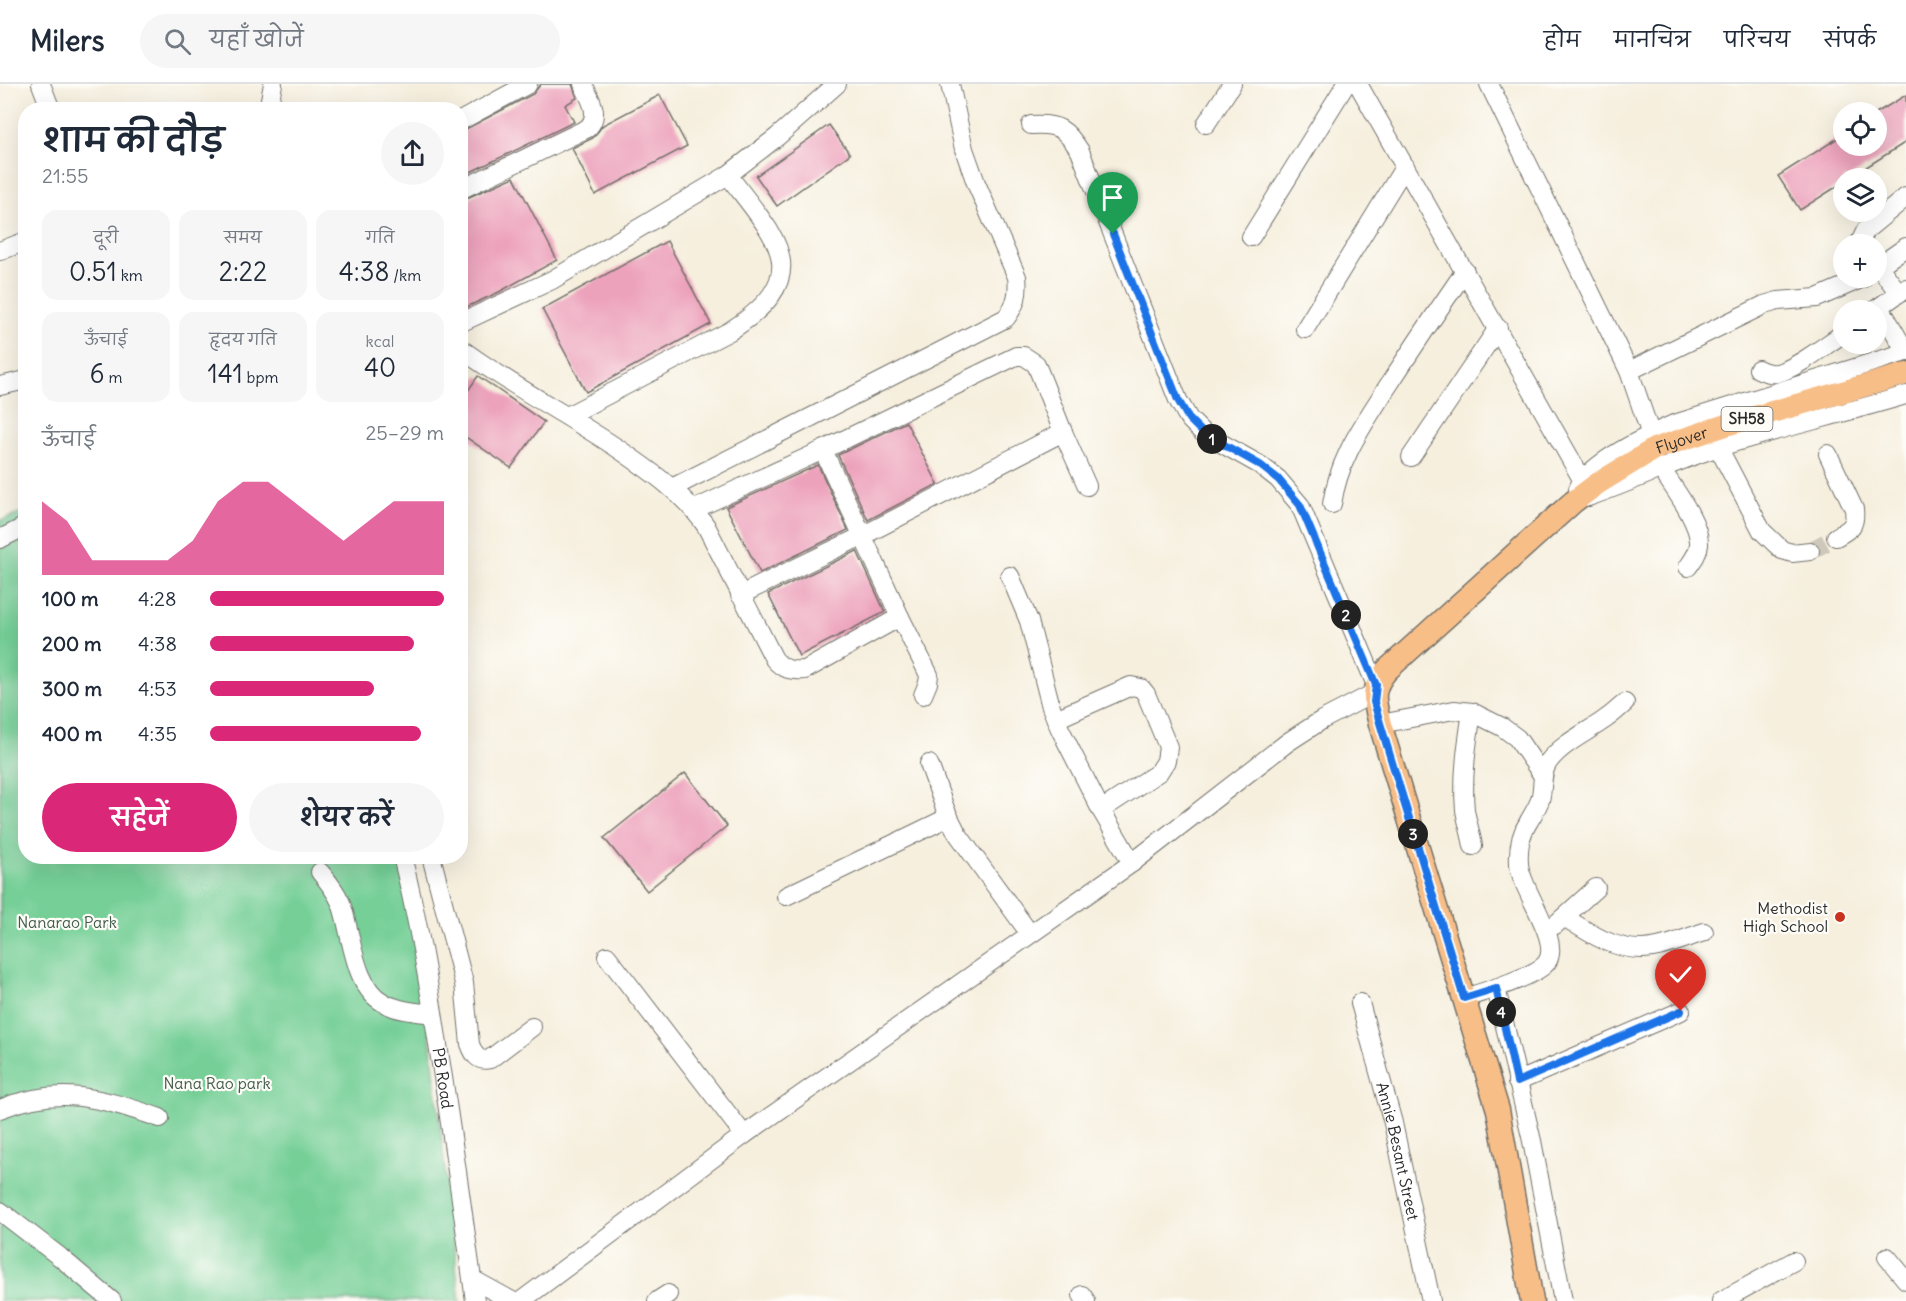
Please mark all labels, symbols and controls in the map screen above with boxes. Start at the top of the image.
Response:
search box [140,14,560,68]
text: Milers [30,23,104,59]
icon: search [161,25,194,58]
text: यहाँ खोजें [209,25,304,53]
text: होम [1544,26,1581,53]
text: मानचित्र [1614,26,1691,53]
text: परिचय [1724,26,1790,53]
text: संपर्क [1823,26,1876,53]
map controls [1833,102,1887,354]
button: locate [1833,102,1887,156]
text: शाम की दौड़ [42,119,224,161]
button: share [381,122,444,185]
text: 21:55 [42,163,88,188]
button: layers [1833,168,1887,222]
pin [1087,172,1138,234]
icon: arrive [1096,181,1129,214]
text: दूरी [93,227,119,247]
text: समय [224,227,262,247]
text: गति [365,227,395,247]
button: + [1833,234,1887,288]
text: 0.51 [69,255,117,288]
text: 2:22 [219,255,267,288]
text: 4:38 [339,255,389,288]
text: km [117,265,143,285]
text: /km [389,265,421,285]
button: − [1833,300,1887,354]
text: ऊँचाई [85,329,127,349]
text: हृदय गति [209,329,277,349]
text: kcal [366,331,394,351]
text: 40 [364,351,396,384]
text: 6 [90,357,105,390]
text: 141 [207,357,243,390]
text: m [105,367,122,387]
text: bpm [243,367,279,387]
road number: SH58 [1722,407,1772,431]
text: 25–29 m [365,420,444,445]
street label: Flyover [1653,422,1711,458]
pin: 1 [1197,424,1227,454]
text: ऊँचाई [42,426,96,451]
text: 1 [1209,429,1215,449]
text: 100 m [42,586,99,611]
text: 4:28 [138,586,177,611]
pin: 2 [1331,600,1361,630]
text: 2 [1342,605,1350,625]
text: 200 m [42,631,102,656]
text: 4:38 [138,631,177,656]
text: 300 m [42,676,102,701]
text: 4:53 [138,676,177,701]
text: 400 m [42,721,102,746]
text: 4:35 [138,721,177,746]
button: सहेजें [42,783,237,852]
button: शेयर करें [249,783,444,852]
pin: 3 [1398,819,1428,849]
text: 3 [1408,824,1418,844]
place label: Methodist High School [1743,898,1829,936]
marker: Methodist High School [1833,910,1847,924]
park label: Nanarao Park [17,912,117,932]
pin [1655,949,1706,1011]
icon: check [1664,958,1697,991]
pin: 4 [1486,997,1516,1027]
text: 4 [1496,1002,1506,1022]
street label: PB Road [429,1046,458,1110]
park label: Nana Rao park [163,1073,271,1093]
street label: Annie Besant Street [1372,1080,1424,1223]

